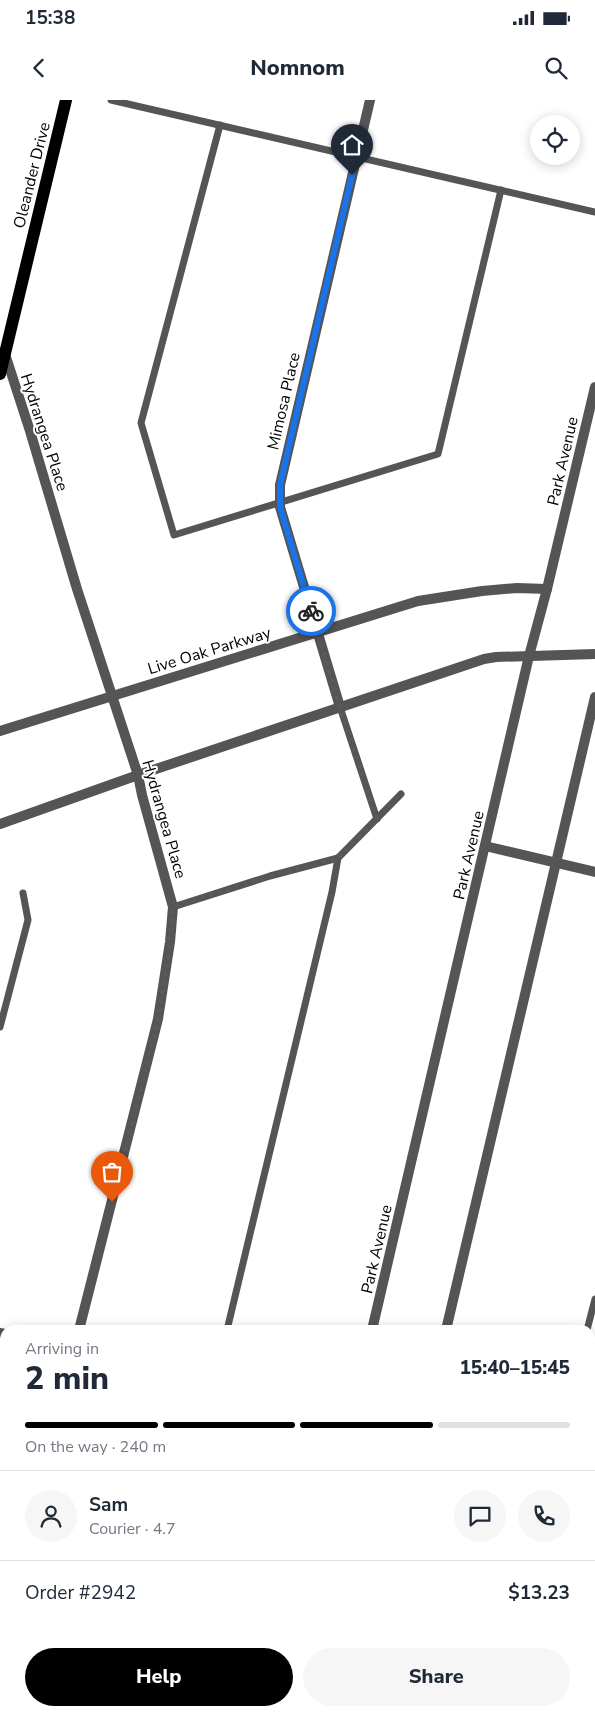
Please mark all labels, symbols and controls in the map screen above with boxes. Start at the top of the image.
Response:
text: 15:38 [25,5,75,31]
text: Nomnom [250,53,345,83]
icon: back [25,54,53,82]
icon: search [542,54,570,82]
map controls [530,115,580,165]
button: locate [530,115,580,165]
street label: Oleander Drive [8,120,56,231]
pin [331,124,373,175]
icon: home [338,131,366,159]
street label: Mimosa Place [262,350,306,452]
street label: Hydrangea Place [15,371,73,494]
street label: Park Avenue [542,415,584,508]
courier [286,586,336,636]
icon: bike [297,597,325,625]
street label: Live Oak Parkway [145,622,274,680]
street label: Hydrangea Place [137,757,191,881]
street label: Park Avenue [448,809,490,902]
pin [91,1151,133,1202]
icon: bag [98,1158,126,1186]
street label: Park Avenue [356,1203,398,1296]
text: Arriving in [25,1338,99,1360]
text: 15:40–15:45 [459,1355,570,1381]
text: 2 min [25,1357,109,1400]
text: On the way · 240 m [25,1436,166,1458]
button: person [25,1490,77,1542]
button: chat [454,1490,506,1542]
button: phone [518,1490,570,1542]
text: Sam [89,1492,128,1518]
text: Courier · 4.7 [89,1518,175,1540]
text: Order #2942 [25,1580,136,1606]
text: $13.23 [508,1580,570,1606]
button: Help [25,1648,293,1706]
button: Share [303,1648,570,1706]

